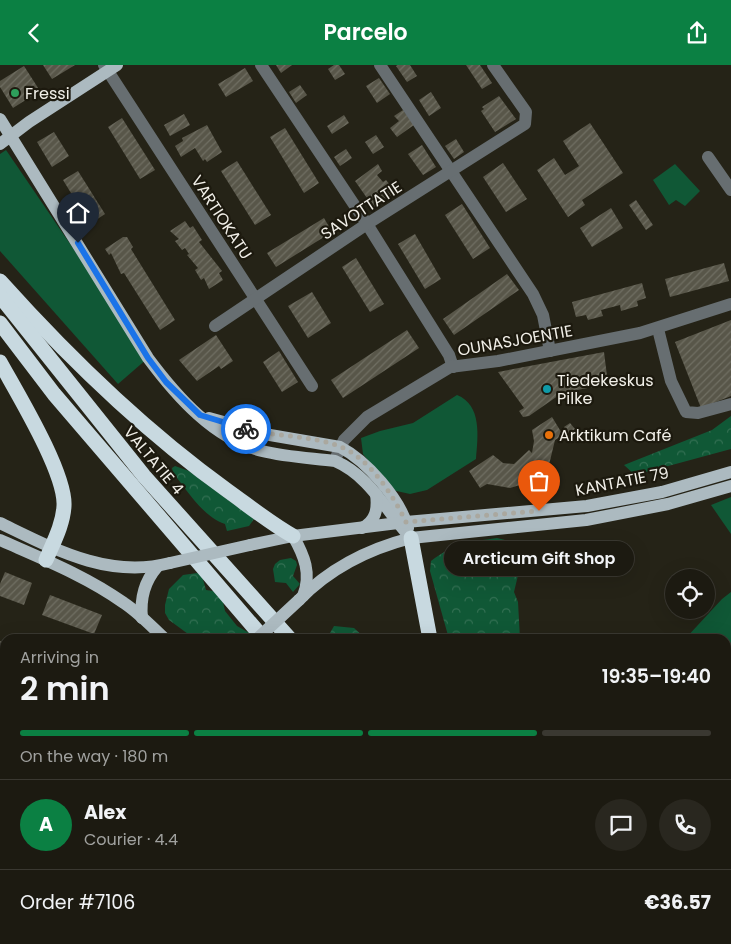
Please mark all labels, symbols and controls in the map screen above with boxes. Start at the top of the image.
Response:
text: Parcelo [323,17,408,48]
icon: back [20,19,48,47]
icon: share [683,19,711,47]
place label: Fressi [25,82,70,105]
marker: Fressi [9,87,21,99]
street label: VARTIOKATU [186,171,257,264]
street label: SAVOTTATIE [316,176,406,245]
pin [57,192,99,243]
icon: home [64,199,92,227]
street label: OUNASJOENTIE [456,319,574,362]
place label: Tiedekeskus Pilke [557,369,654,410]
marker: Tiedekeskus Pilke [541,383,553,395]
courier [221,404,271,454]
icon: bike [232,415,260,443]
street label: VALTATIE 4 [118,421,189,500]
place label: Arktikum Café [559,424,671,447]
marker: Arktikum Café [543,429,555,441]
pin [518,460,560,511]
street label: KANTATIE 79 [573,461,671,502]
icon: bag [525,467,553,495]
callout: Arcticum Gift Shop [444,541,634,576]
text: Arcticum Gift Shop [463,547,615,570]
map controls [665,569,715,619]
button: locate [665,569,715,619]
text: Arriving in [20,646,99,669]
text: 19:35–19:40 [602,663,711,690]
text: 2 min [20,666,110,711]
text: On the way · 180 m [20,745,168,768]
text: Alex [84,799,126,826]
button: chat [595,799,647,851]
button: phone [659,799,711,851]
text: A [39,811,53,838]
text: Courier · 4.4 [84,828,178,851]
text: Order #7106 [20,889,135,916]
text: €36.57 [644,889,711,916]

